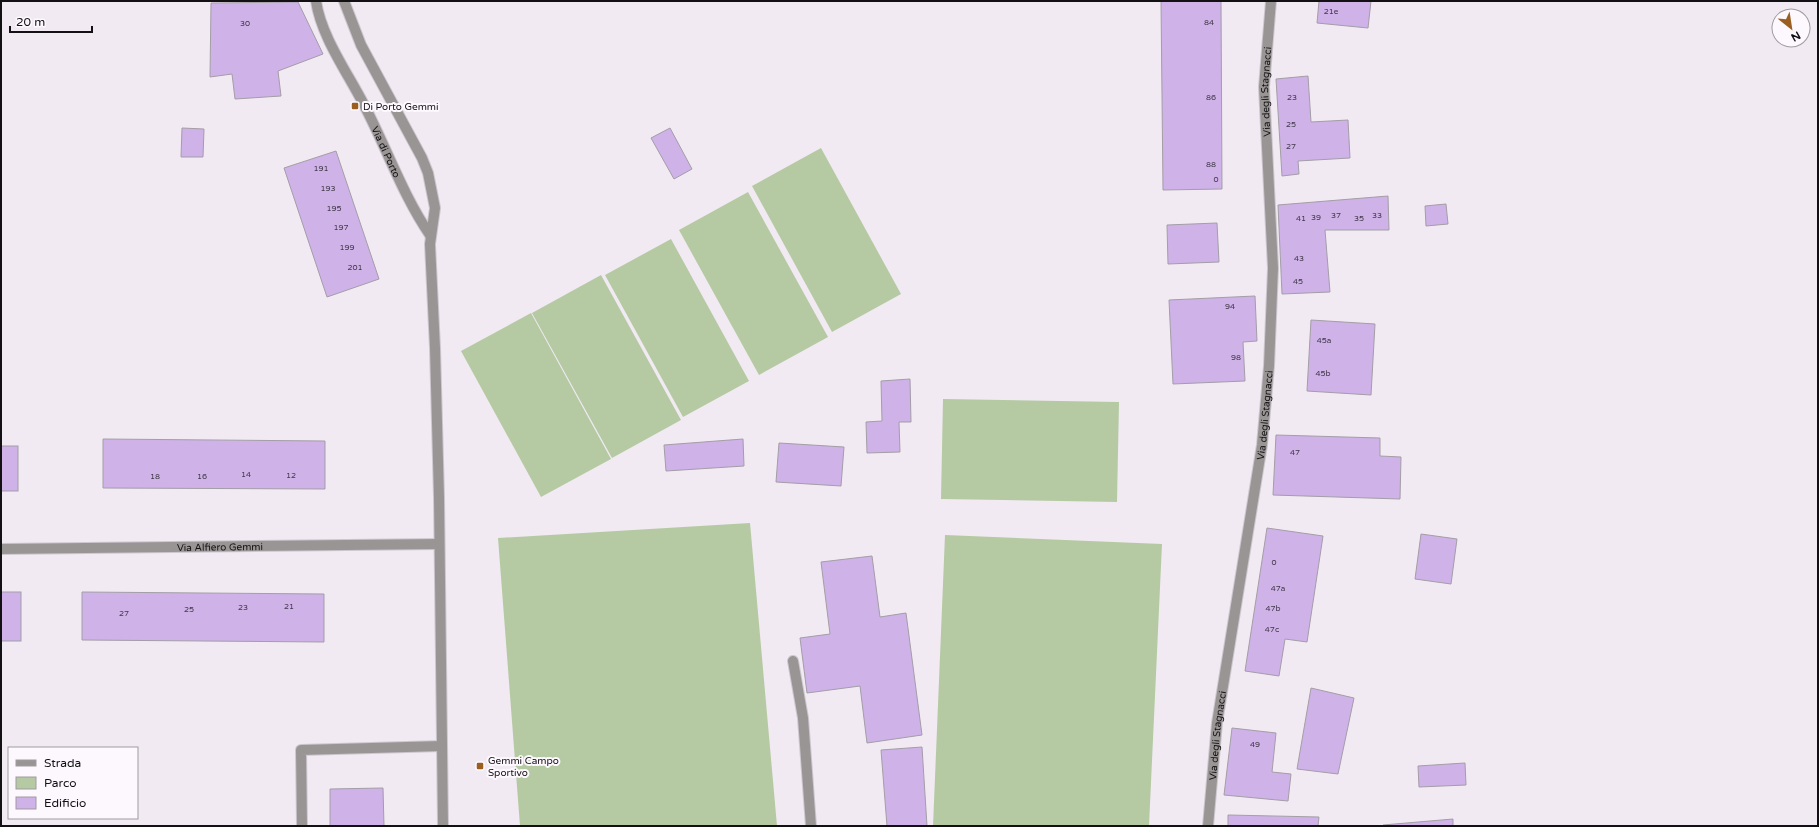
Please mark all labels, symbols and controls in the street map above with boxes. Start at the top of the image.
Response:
house number: 21e [1324,7,1339,16]
scale bar [10,8,92,34]
north arrow [1771,8,1811,48]
text: 20 m [16,15,45,29]
house number: 84 [1204,18,1214,27]
house number: 30 [240,19,250,28]
text: N [1789,28,1803,44]
street label: Via degli Stagnacci [1259,46,1274,137]
house number: 86 [1206,93,1216,102]
house number: 23 [1287,93,1297,102]
marker: Di Porto Gemmi [350,101,360,111]
place label: Di Porto Gemmi [363,101,439,113]
house number: 25 [1286,120,1296,129]
street label: Via di Porto [368,124,402,180]
house number: 27 [1286,142,1296,151]
house number: 88 [1206,160,1216,169]
house number: 191 [313,164,329,173]
house number: 0 [1213,175,1219,184]
house number: 193 [320,184,336,193]
house number: 195 [326,204,342,213]
house number: 37 [1331,211,1341,220]
house number: 33 [1372,211,1382,220]
house number: 39 [1311,213,1321,222]
house number: 41 [1296,214,1306,223]
house number: 35 [1354,214,1364,223]
house number: 197 [333,223,349,232]
house number: 199 [339,243,355,252]
house number: 43 [1294,254,1304,263]
house number: 201 [347,263,363,272]
house number: 45 [1293,277,1303,286]
house number: 94 [1225,302,1235,311]
house number: 45a [1317,336,1331,345]
house number: 98 [1231,353,1241,362]
house number: 45b [1315,369,1331,378]
street label: Via degli Stagnacci [1255,370,1276,461]
house number: 47 [1290,448,1300,457]
house number: 14 [241,470,251,479]
house number: 12 [286,471,296,480]
house number: 18 [150,472,160,481]
house number: 16 [197,472,207,481]
street label: Via Alfiero Gemmi [177,541,263,554]
house number: 0 [1271,558,1277,567]
house number: 47a [1271,584,1285,593]
house number: 21 [284,602,294,611]
house number: 23 [238,603,248,612]
house number: 47b [1265,604,1281,613]
house number: 25 [184,605,194,614]
house number: 27 [119,609,129,618]
house number: 47c [1265,625,1279,634]
street label: Via degli Stagnacci [1207,690,1229,781]
house number: 49 [1250,740,1260,749]
legend [8,747,138,819]
place label: Gemmi Campo Sportivo [488,755,559,779]
text: Strada [44,756,81,770]
marker: Gemmi Campo Sportivo [475,761,485,771]
text: Parco [44,776,77,790]
text: Edificio [44,796,86,810]

